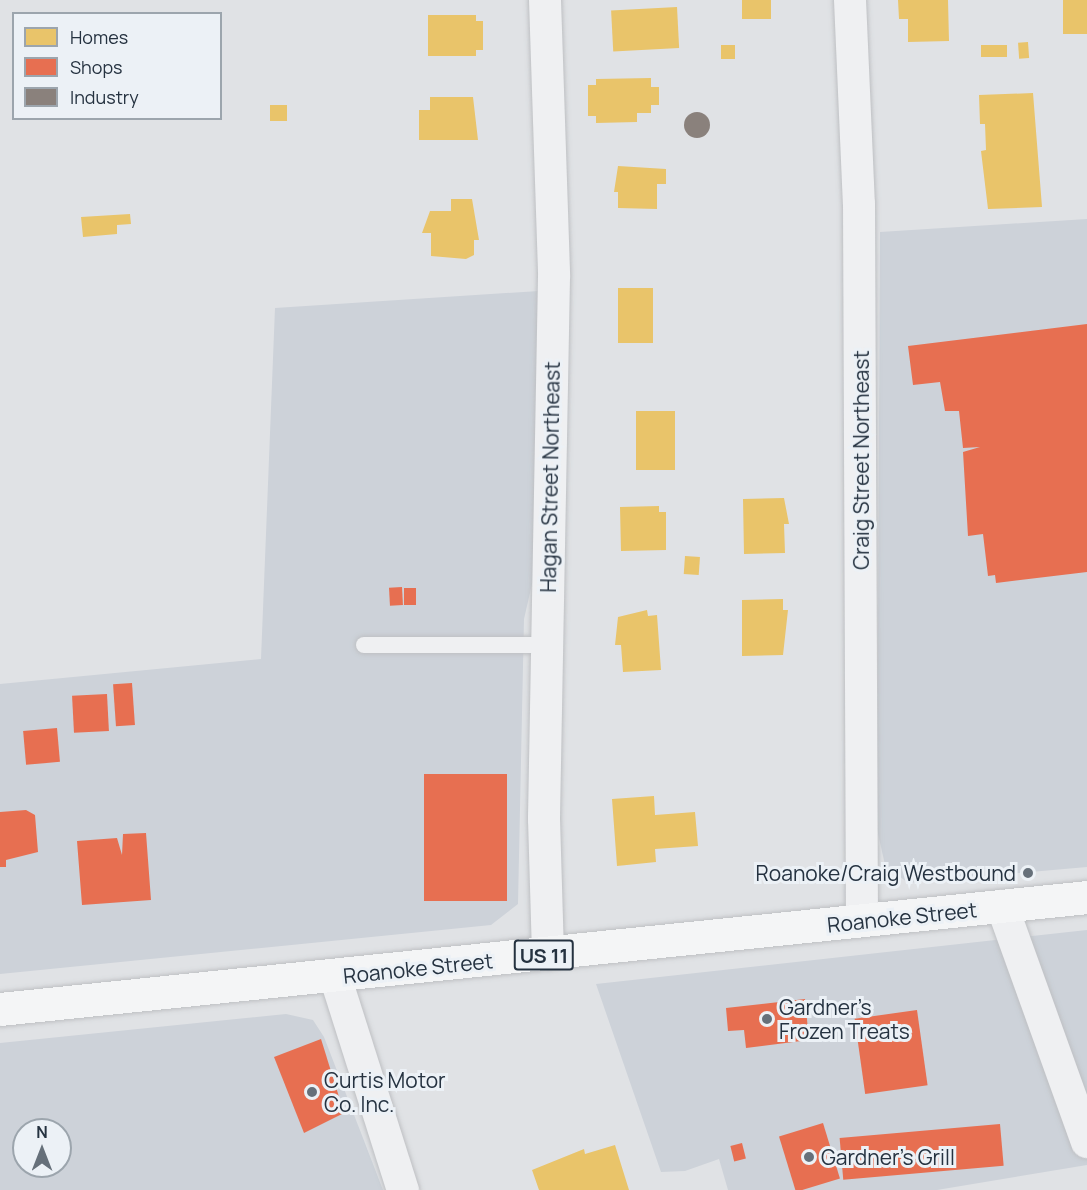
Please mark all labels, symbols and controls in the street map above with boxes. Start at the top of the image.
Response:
legend [12,12,222,120]
text: Homes [70,25,128,49]
text: Shops [70,55,122,79]
text: Industry [70,85,139,109]
street label: Craig Street Northeast [848,350,874,570]
street label: Hagan Street Northeast [535,361,565,593]
place label: Roanoke/Craig Westbound [756,860,1016,886]
marker: Roanoke/Craig Westbound [1021,866,1035,880]
street label: Roanoke Street [826,897,978,937]
road number: US 11 [512,938,576,972]
street label: Roanoke Street [342,948,494,988]
place label: Gardner’s Frozen Treats [779,994,910,1044]
marker: Gardner’s Frozen Treats [760,1012,774,1026]
place label: Curtis Motor Co. Inc. [324,1067,446,1117]
marker: Curtis Motor Co. Inc. [305,1085,319,1099]
north arrow [12,1118,72,1178]
text: N [36,1121,48,1143]
place label: Gardner’s Grill [821,1144,955,1170]
marker: Gardner’s Grill [802,1150,816,1164]

